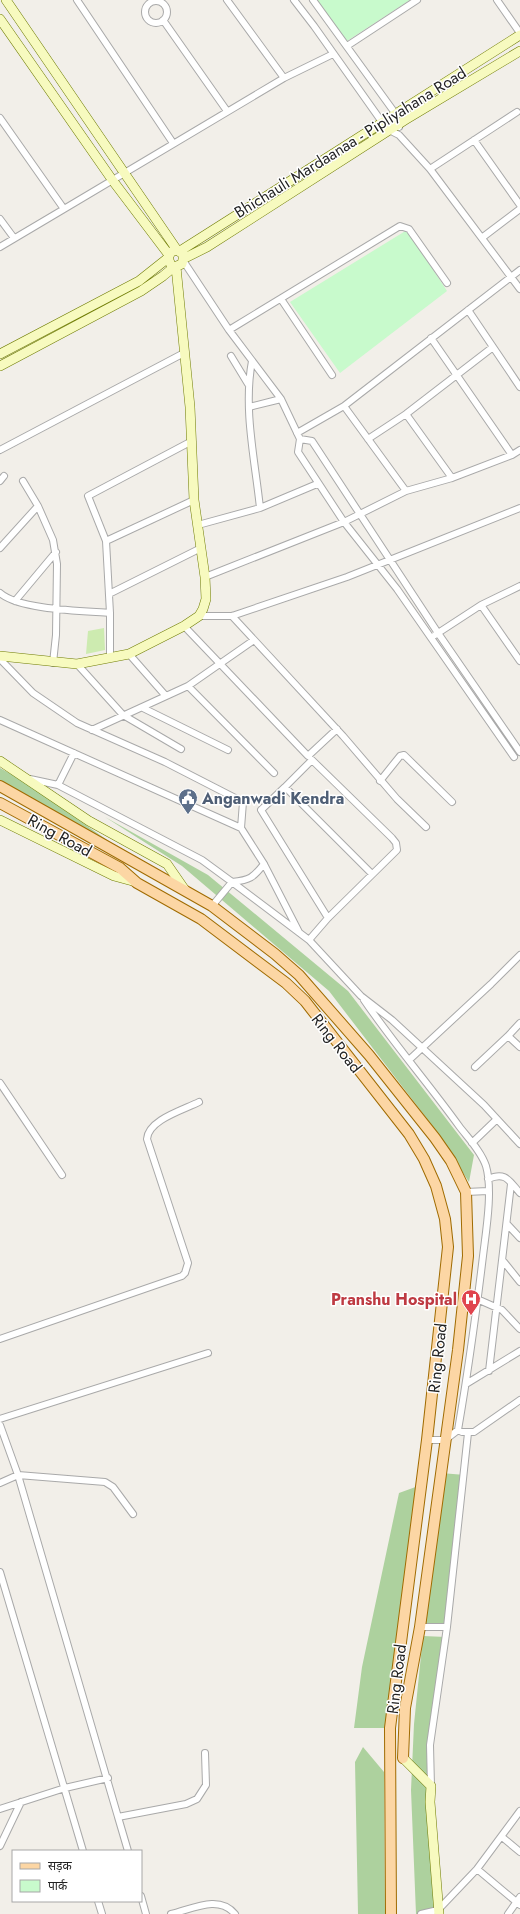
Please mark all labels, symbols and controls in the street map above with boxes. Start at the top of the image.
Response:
street label: Bhichauli Mardaanaa - Pipliyahana Road [230,61,471,224]
public building icon: Anganwadi Kendra [177,787,199,815]
place label: Anganwadi Kendra [201,787,345,810]
street label: Ring Road [24,808,96,862]
street label: Ring Road [306,1009,367,1078]
place label: Pranshu Hospital [331,1288,457,1311]
hospital icon: Pranshu Hospital [460,1288,482,1316]
street label: Ring Road [422,1322,453,1394]
street label: Ring Road [381,1643,412,1715]
legend [12,1850,142,1902]
text: सड़क [48,1857,73,1875]
text: पार्क [48,1877,68,1895]

